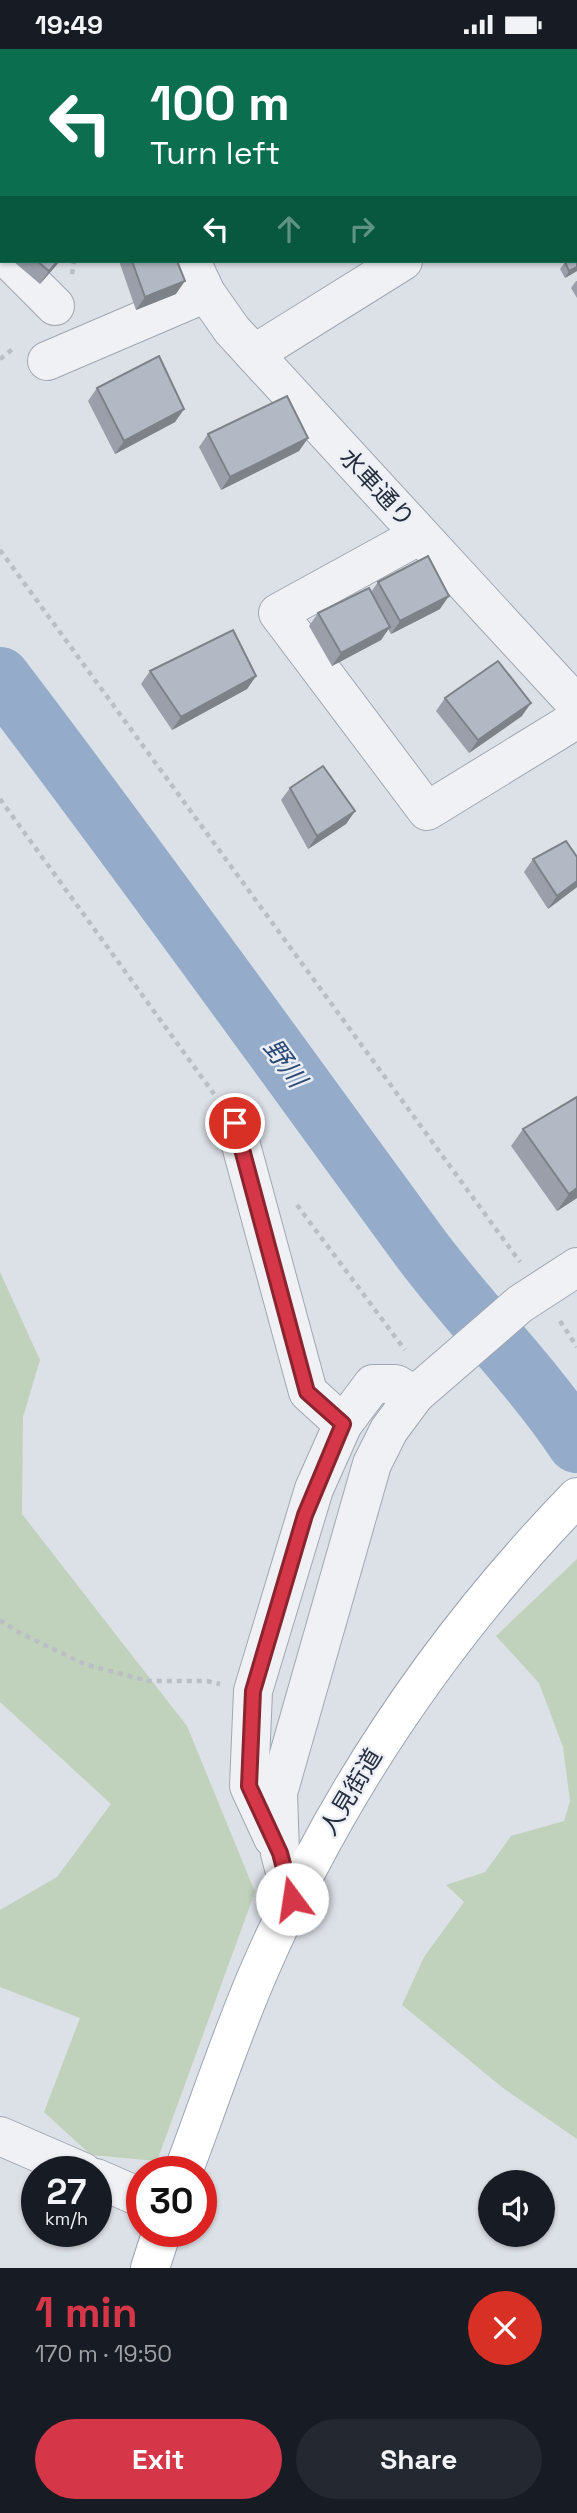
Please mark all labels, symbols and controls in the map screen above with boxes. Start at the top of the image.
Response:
text: 19:49 [35,8,103,42]
text: 100 m [150,72,290,134]
icon: left [35,77,126,168]
text: Turn left [150,133,280,173]
icon: left [197,210,235,248]
icon: ahead [270,210,308,248]
icon: right [343,210,381,248]
street label: 水車通り [333,442,421,533]
water label: 野川 [256,1032,316,1096]
pin [205,1093,265,1153]
icon: arrive [216,1104,254,1142]
street label: 人見街道 [313,1743,389,1841]
position arrow [255,1862,329,1936]
speed limit sign: 30 [126,2156,217,2247]
text: 27 [47,2170,86,2214]
map controls [478,2170,555,2247]
button: sound [478,2170,555,2247]
text: km/h [45,2207,88,2230]
text: 1 min [35,2286,138,2339]
button: close [468,2291,542,2365]
text: 170 m · 19:50 [35,2339,172,2369]
button: Exit [35,2419,282,2499]
button: Share [296,2419,542,2499]

